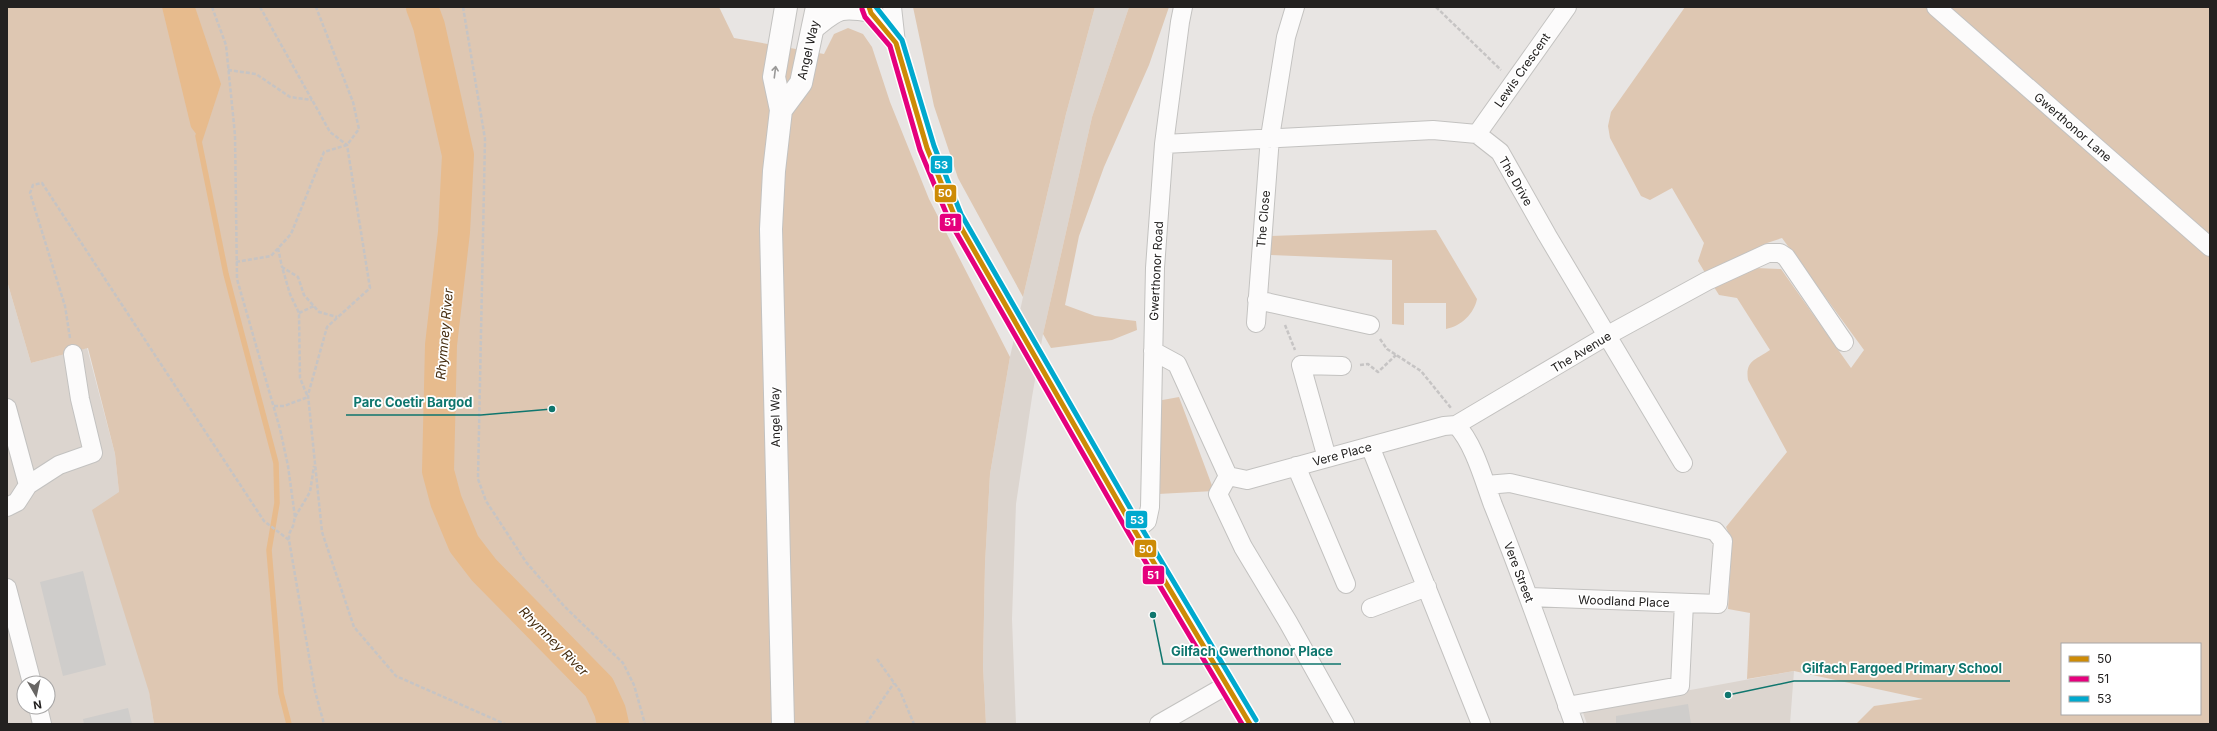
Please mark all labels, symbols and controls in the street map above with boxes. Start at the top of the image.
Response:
street label: Angel Way [794,19,822,81]
street label: Lewis Crescent [1491,30,1553,110]
one-way arrow [771,66,779,79]
street label: Gwerthonor Lane [2031,89,2115,165]
street label: The Drive [1496,153,1536,209]
line badge: 53 [930,155,953,174]
text: 53 [934,158,948,172]
line badge: 50 [934,184,957,203]
text: 50 [938,186,952,200]
street label: The Close [1253,190,1273,248]
line badge: 51 [939,213,962,232]
text: 51 [944,215,956,229]
street label: Gwerthonor Road [1146,221,1166,321]
water label: Rhymney River [432,287,456,380]
street label: The Avenue [1548,328,1614,376]
street label: Angel Way [767,386,783,447]
callout: Parc Coetir Bargod [346,390,481,415]
text: Parc Coetir Bargod [353,394,473,410]
street label: Vere Place [1311,439,1373,469]
line badge: 53 [1125,510,1148,529]
text: 53 [1130,513,1144,527]
line badge: 50 [1134,539,1157,558]
street label: Vere Street [1501,540,1537,604]
text: 50 [1139,542,1153,556]
line badge: 51 [1142,565,1165,585]
text: 51 [1147,568,1159,582]
street label: Woodland Place [1578,592,1670,610]
water label: Rhymney River [516,603,593,680]
callout: Gilfach Gwerthonor Place [1163,639,1341,664]
text: Gilfach Gwerthonor Place [1171,643,1333,659]
legend [2061,643,2201,715]
text: 50 [2097,651,2112,666]
callout: Gilfach Fargoed Primary School [1794,656,2010,681]
text: Gilfach Fargoed Primary School [1802,660,2002,676]
text: 51 [2097,671,2109,686]
north arrow [16,675,56,715]
text: 53 [2097,691,2112,706]
text: N [32,697,43,712]

